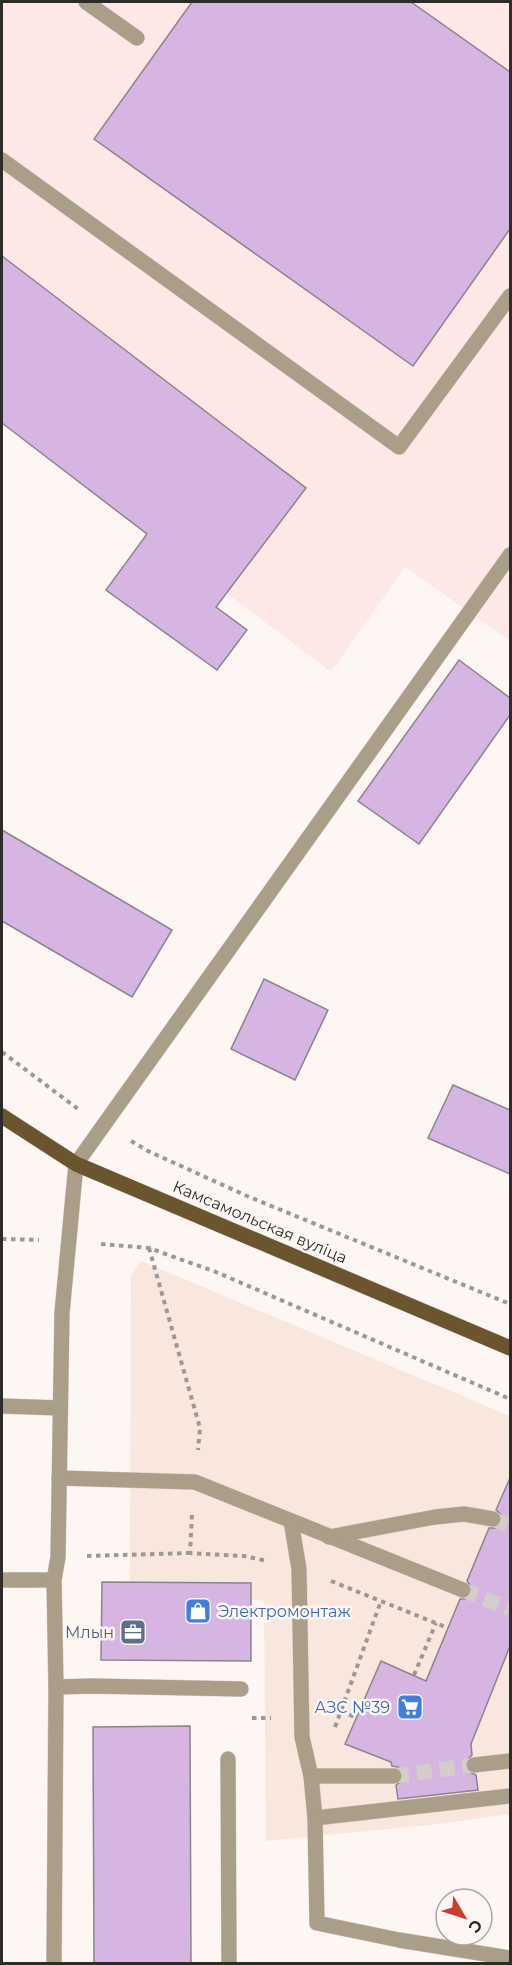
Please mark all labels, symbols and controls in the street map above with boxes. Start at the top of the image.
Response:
street label: Камсамольская вуліца [170,1177,350,1267]
shop icon: Электромонтаж [183,1596,213,1626]
place label: Электромонтаж [218,1602,351,1621]
office icon: Млын [118,1617,148,1647]
place label: Млын [65,1623,114,1642]
supermarket icon: АЗС №39 [395,1692,425,1722]
place label: АЗС №39 [315,1698,390,1717]
north arrow [434,1887,494,1947]
text: С [464,1916,486,1937]

